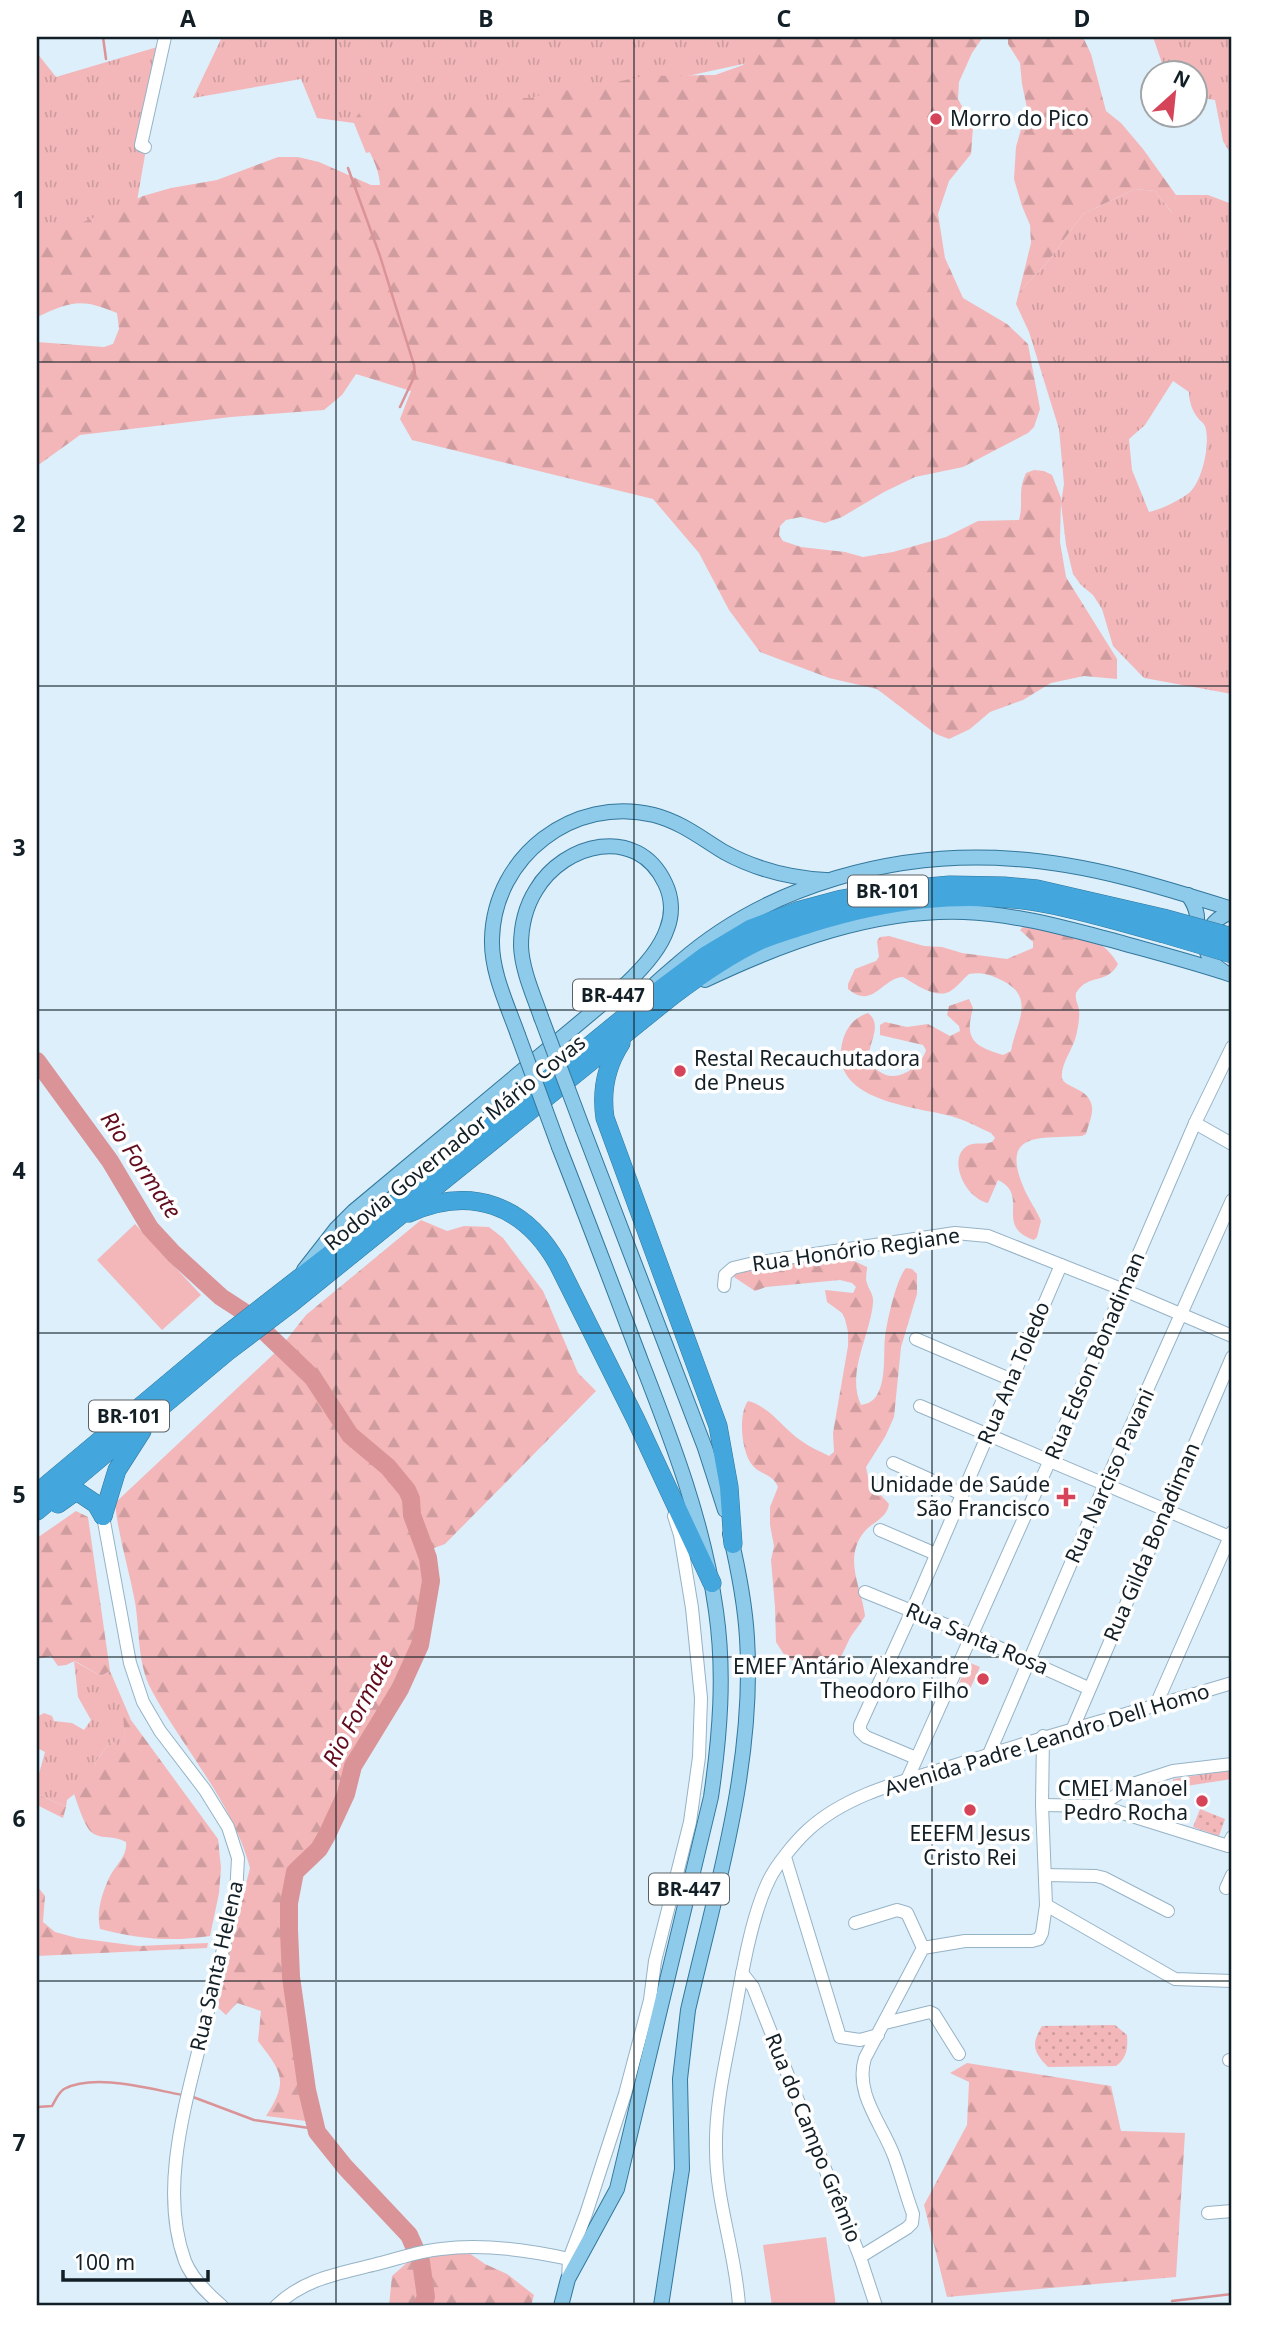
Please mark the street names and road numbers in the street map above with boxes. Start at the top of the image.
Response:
road number: BR-101 [848,876,928,906]
road number: BR-447 [573,979,653,1010]
street label: Rodovia Governador Mário Covas [318,1028,591,1257]
street label: Rua Honório Regiane [750,1221,961,1277]
street label: Rua Edson Bonadiman [1038,1248,1151,1464]
street label: Rua Ana Toledo [970,1297,1056,1448]
street label: Rua Narciso Pavani [1058,1384,1160,1567]
road number: BR-101 [89,1400,169,1432]
street label: Rua Gilda Bonadiman [1097,1438,1206,1645]
street label: Rua Santa Rosa [902,1595,1053,1681]
street label: Avenida Padre Leandro Dell Homo [881,1676,1213,1802]
road number: BR-447 [649,1873,729,1904]
street label: Rua Santa Helena [183,1878,249,2054]
street label: Rua do Campo Grêmio [759,2029,869,2246]

